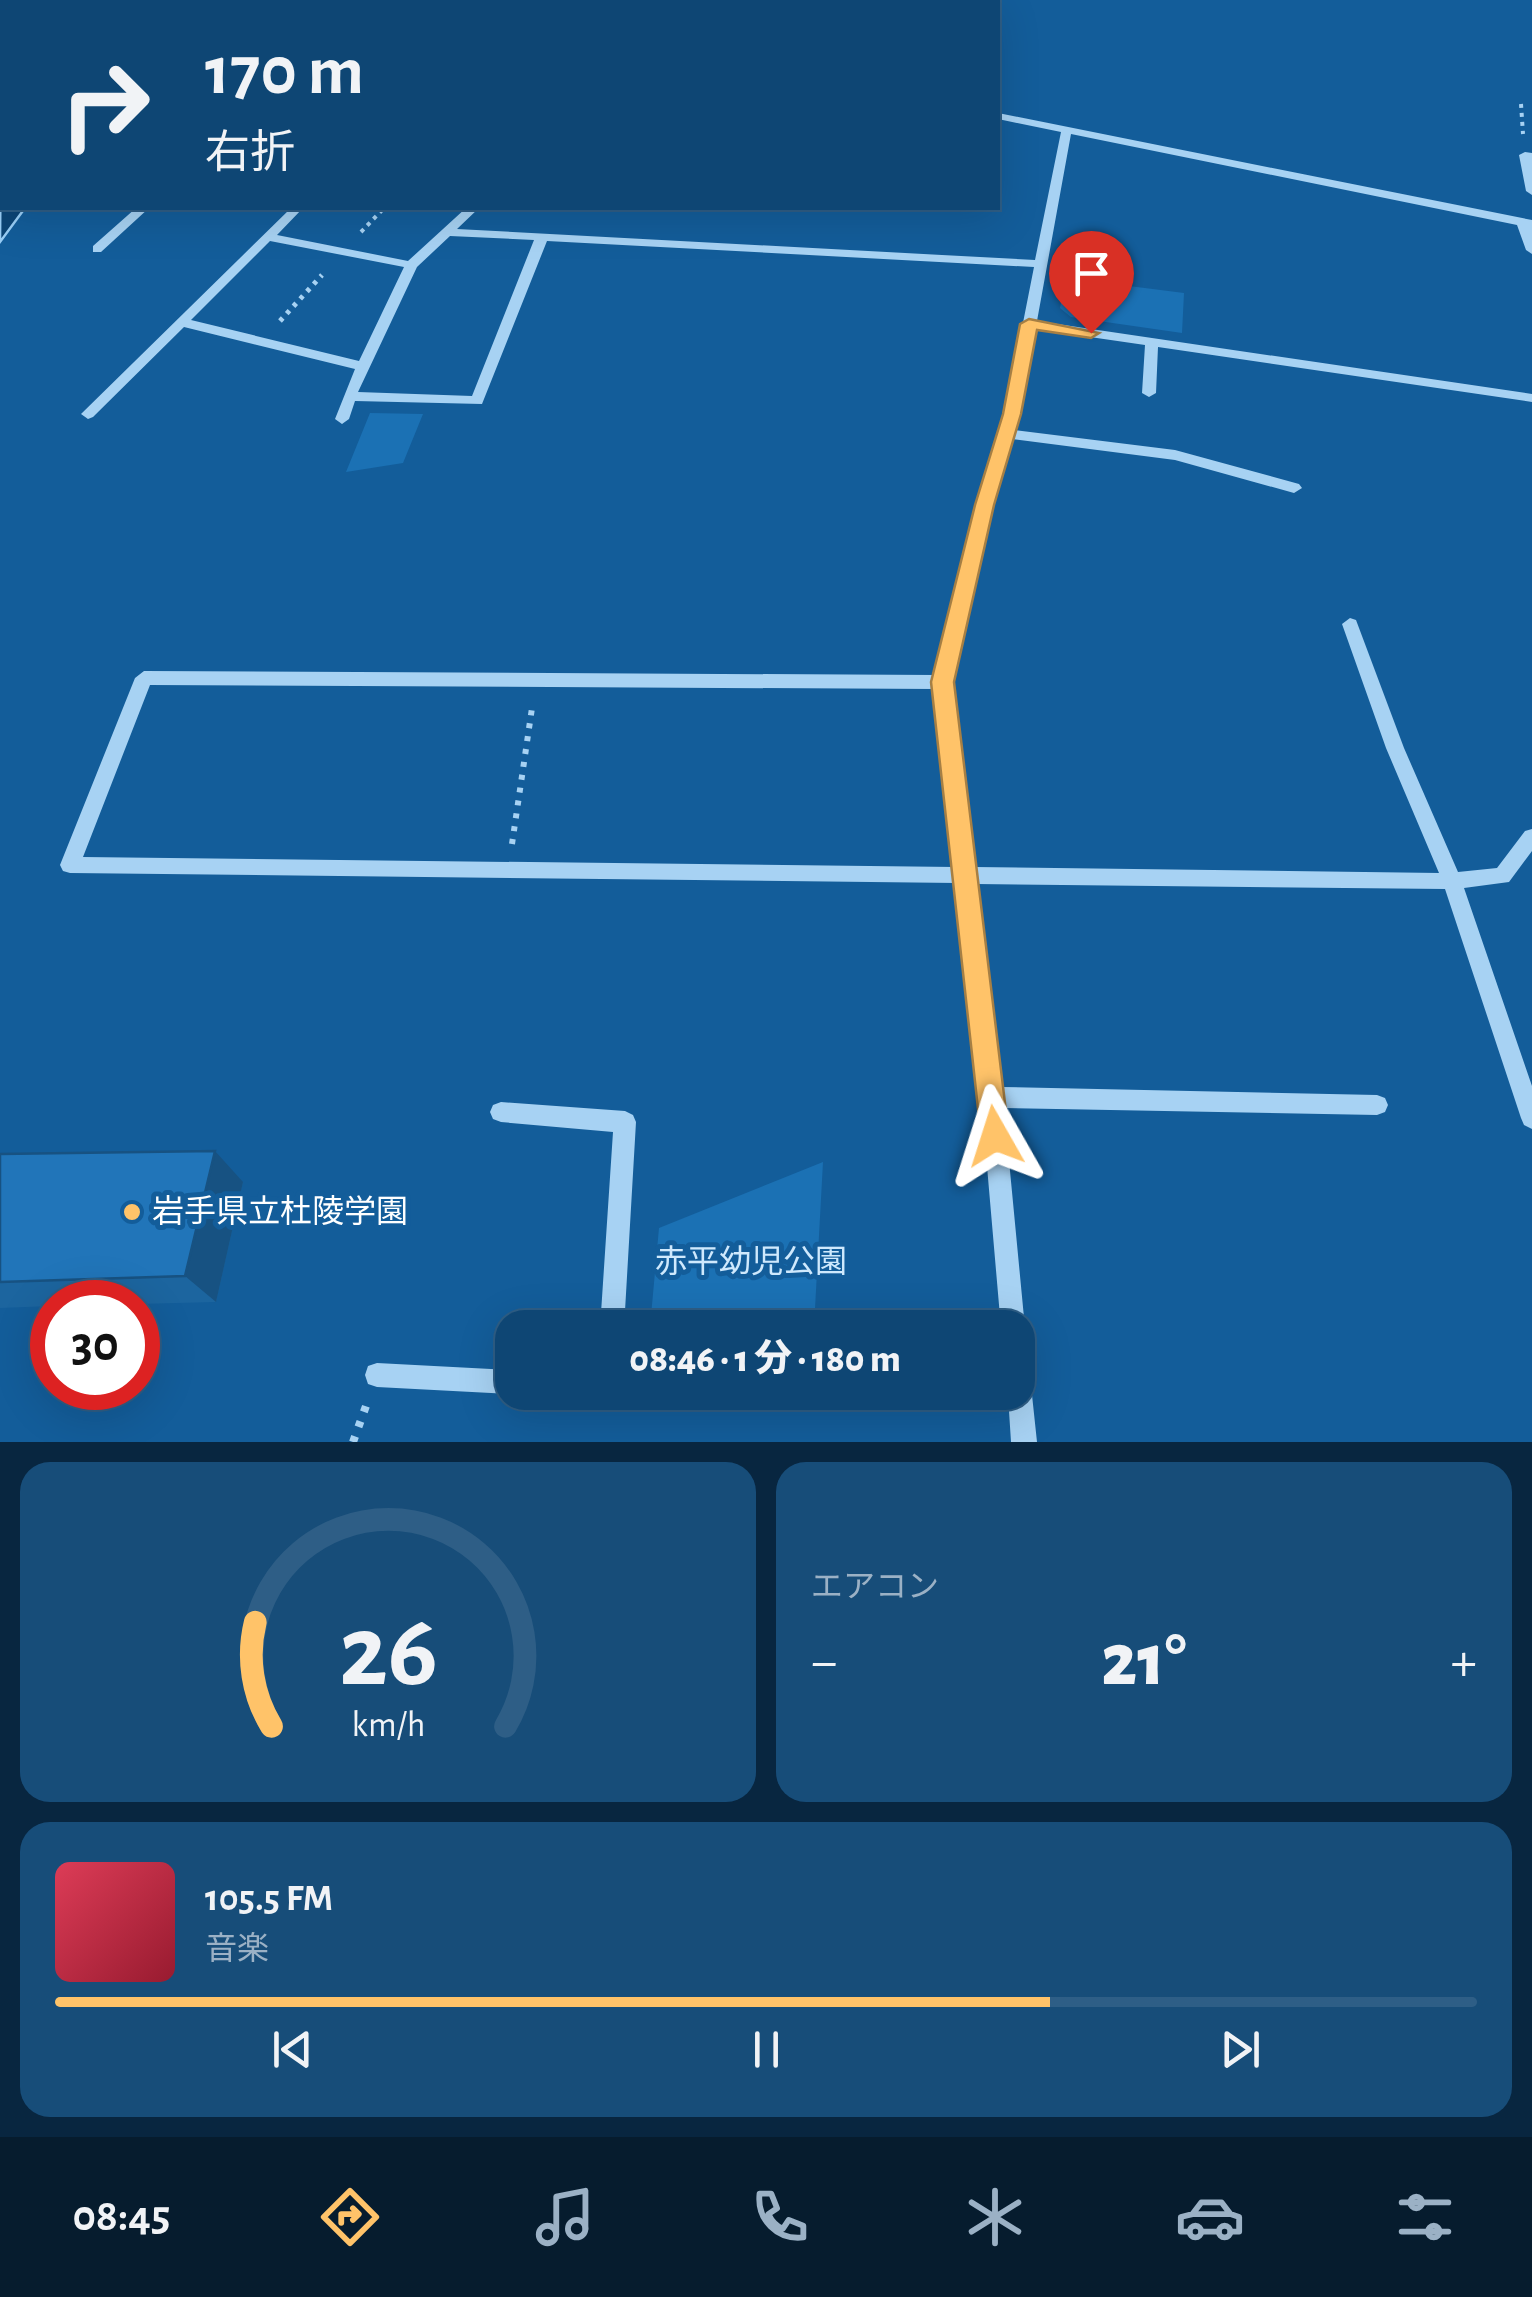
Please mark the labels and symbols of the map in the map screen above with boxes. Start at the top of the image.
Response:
pin [1049,231,1134,334]
position arrow [943,1084,1047,1188]
place label: 岩手県立杜陵学園 [152,1194,408,1228]
marker: 岩手県立杜陵学園 [121,1201,143,1223]
park label: 赤平幼児公園 [655,1245,847,1278]
speed limit sign: 30 [30,1280,160,1410]

